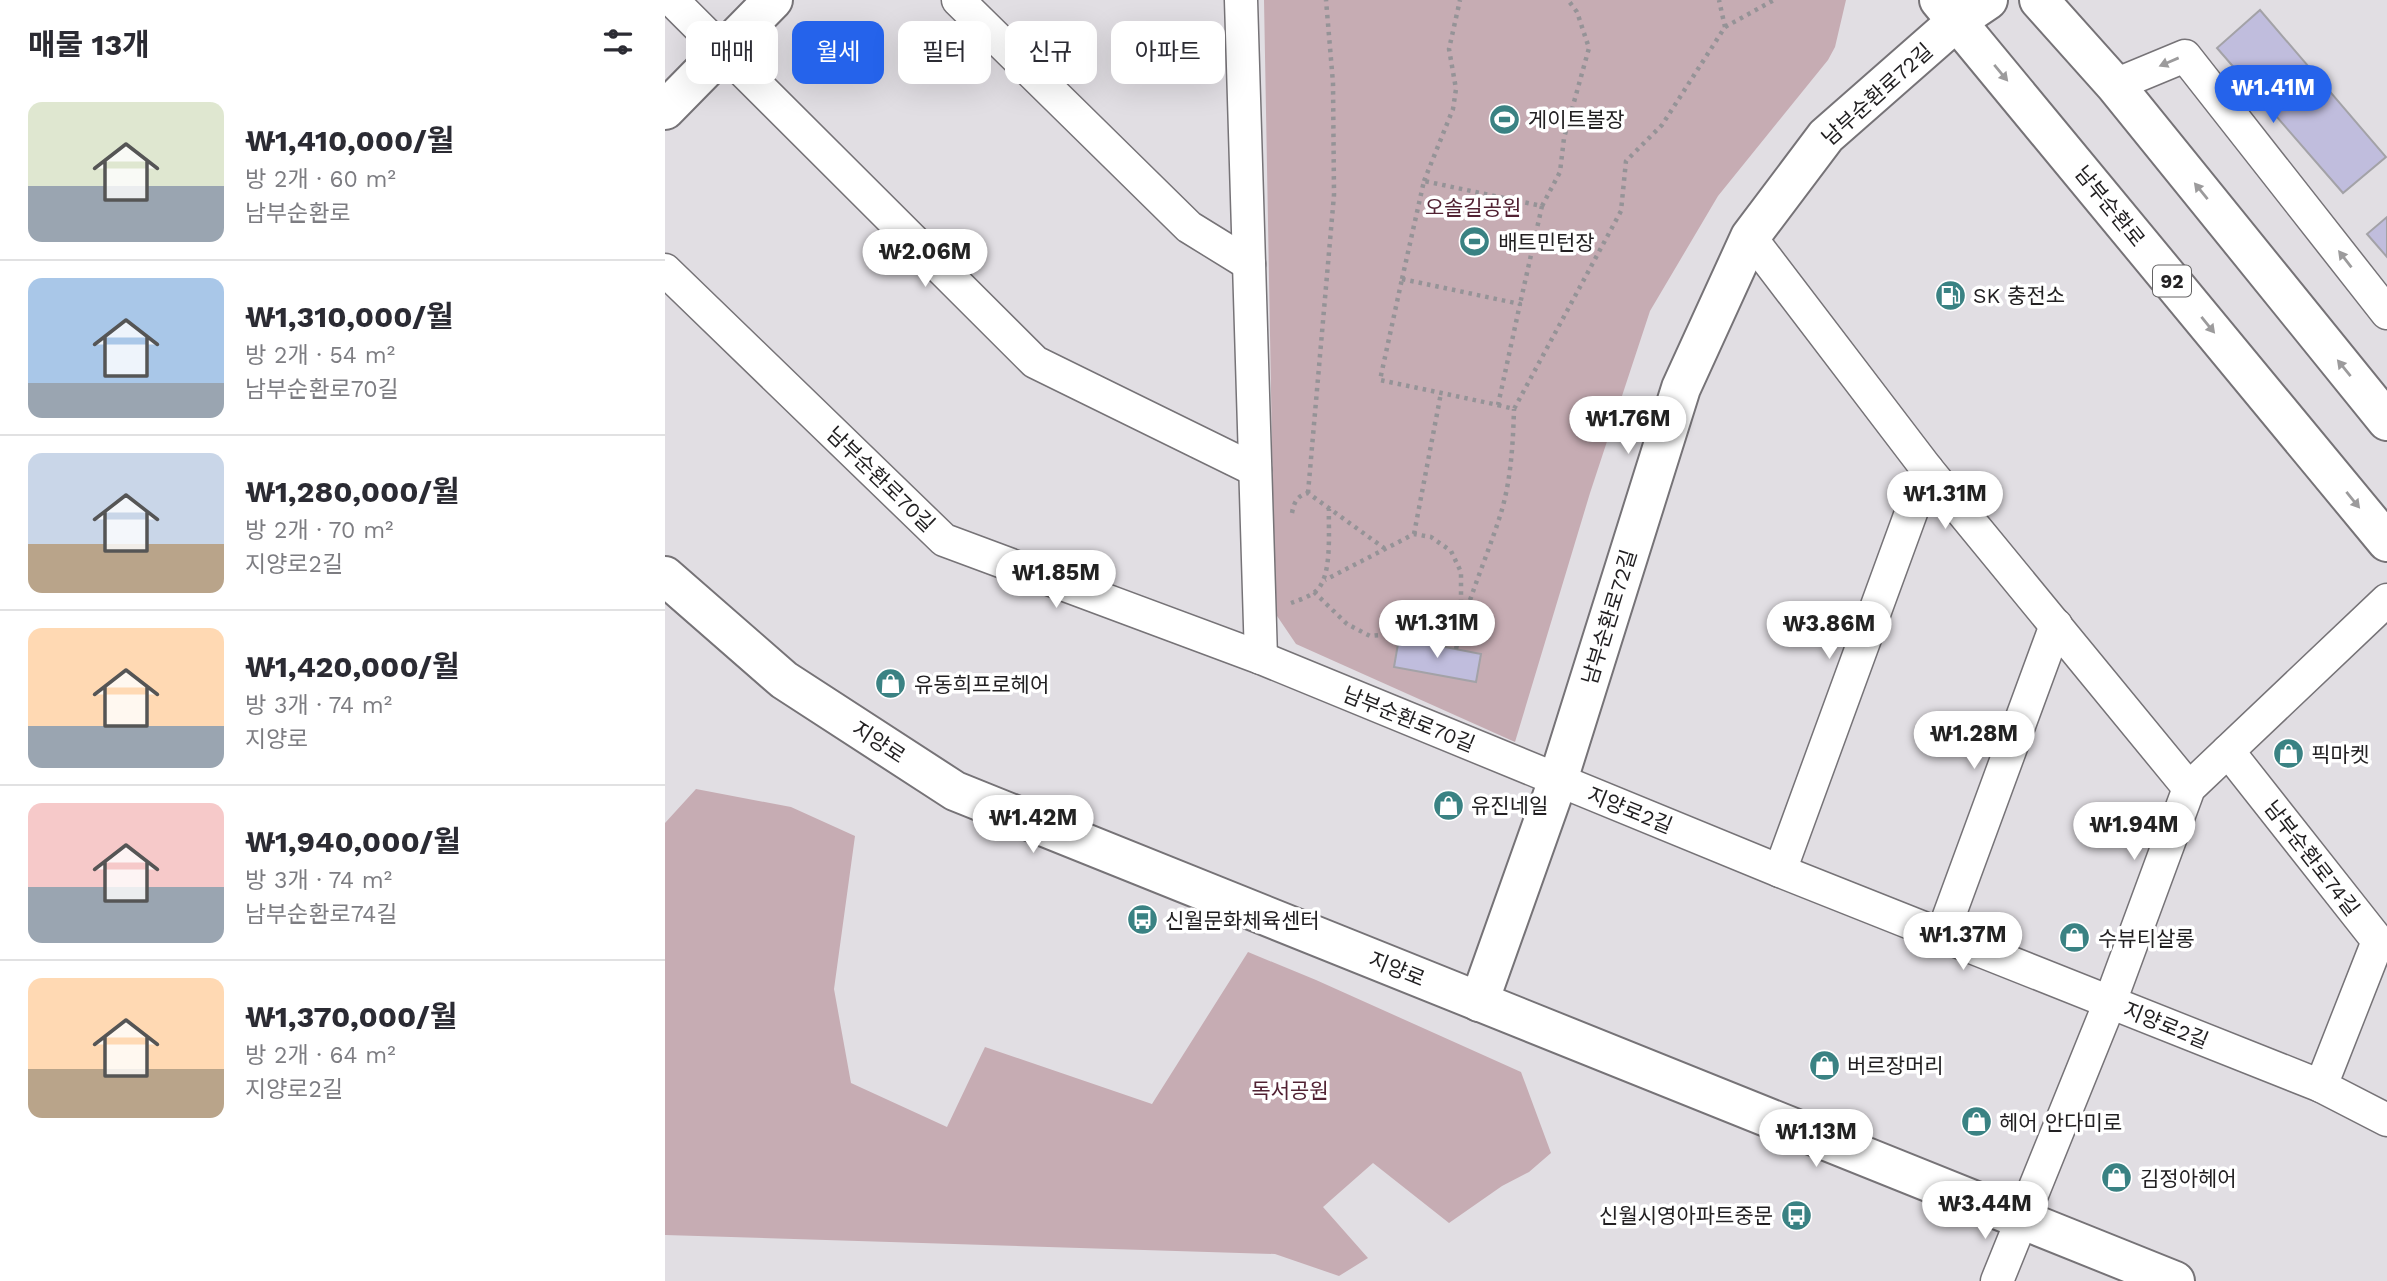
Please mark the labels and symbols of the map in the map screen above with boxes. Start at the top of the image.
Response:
street label: 남부순환로72길 [1817,38,1937,150]
one-way arrow [2158,57,2179,68]
one-way arrow [1993,65,2008,82]
pin: ₩1.41M [2216,66,2330,125]
sports icon: 게이트볼장 [1488,102,1522,136]
place label: 게이트볼장 [1528,107,1625,132]
street label: 남부순환로 [2070,161,2150,251]
one-way arrow [2193,182,2208,200]
park label: 오솔길공원 [1425,195,1521,220]
sports icon: 배트민턴장 [1458,225,1492,259]
pin: ₩2.06M [868,230,982,289]
place label: 배트민턴장 [1498,230,1595,255]
one-way arrow [2337,251,2352,269]
road number: 92 [2153,266,2191,296]
fuel station icon: SK 충전소 [1933,278,1967,312]
place label: SK 충전소 [1973,283,2065,308]
one-way arrow [2200,316,2215,333]
one-way arrow [2337,359,2352,376]
pin: ₩1.76M [1571,396,1685,456]
street label: 남부순환로70길 [822,421,940,537]
pin: ₩1.31M [1888,472,2002,531]
one-way arrow [2345,492,2360,509]
street label: 남부순환로72길 [1577,546,1641,688]
pin: ₩1.85M [999,550,1113,610]
pin: ₩1.31M [1380,600,1494,660]
pin: ₩3.86M [1772,602,1886,661]
shop icon: 유동희프로헤어 [874,667,908,701]
place label: 유동희프로헤어 [914,672,1049,697]
street label: 남부순환로70길 [1339,681,1479,757]
pin: ₩1.28M [1917,712,2031,771]
street label: 지양로 [848,716,910,768]
shop icon: 픽마켓 [2271,737,2305,771]
place label: 픽마켓 [2311,742,2369,767]
street label: 지양로2길 [1584,782,1676,838]
shop icon: 유진네일 [1431,788,1465,822]
place label: 유진네일 [1471,793,1548,818]
street label: 남부순환로74길 [2259,795,2365,921]
pin: ₩1.42M [976,796,1090,855]
pin: ₩1.94M [2077,802,2191,862]
bus stop icon: 신월문화체육센터 [1125,903,1159,937]
place label: 신월문화체육센터 [1165,908,1320,933]
pin: ₩1.37M [1906,912,2020,972]
shop icon: 수뷰티살롱 [2058,921,2092,955]
place label: 수뷰티살롱 [2098,926,2195,951]
street label: 지양로 [1365,947,1429,991]
street label: 지양로2길 [2120,997,2212,1053]
shop icon: 버르장머리 [1807,1048,1841,1082]
place label: 버르장머리 [1847,1053,1944,1078]
park label: 독서공원 [1251,1078,1329,1103]
shop icon: 헤어 안다미로 [1959,1105,1993,1139]
pin: ₩1.13M [1759,1110,1873,1169]
place label: 헤어 안다미로 [1999,1110,2122,1135]
shop icon: 김정아헤어 [2100,1161,2134,1195]
place label: 김정아헤어 [2140,1166,2237,1191]
pin: ₩3.44M [1928,1182,2042,1241]
bus stop icon: 신월시영아파트중문 [1779,1198,1813,1232]
place label: 신월시영아파트중문 [1599,1203,1773,1228]

